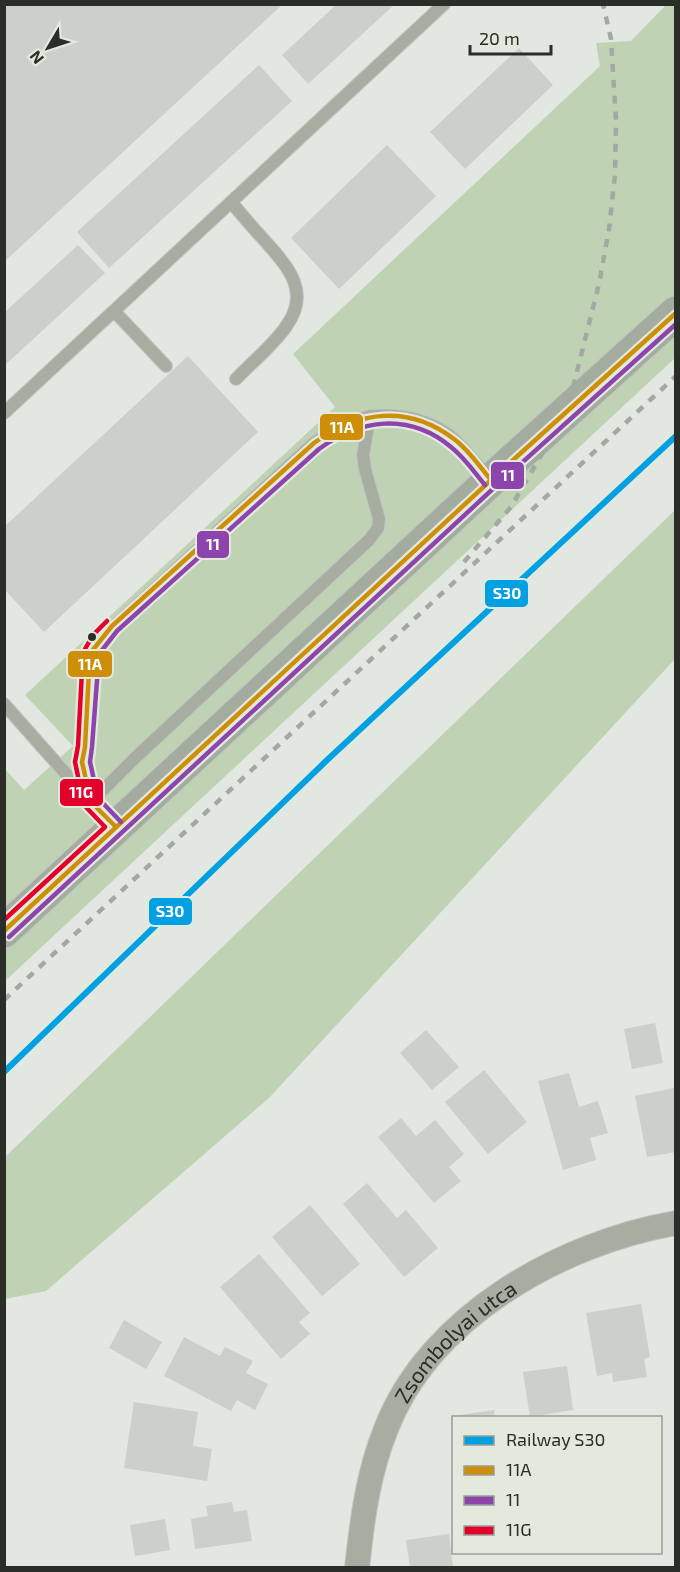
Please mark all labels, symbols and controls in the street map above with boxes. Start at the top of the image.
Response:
north arrow [18,18,78,78]
scale bar [470,18,551,56]
text: 20 m [479,27,520,49]
text: N [25,47,47,68]
line badge: 11A [319,413,364,441]
text: 11A [330,417,355,436]
line badge: 11 [490,461,525,490]
text: 11 [501,465,515,484]
line badge: 11 [196,530,230,559]
text: 11 [206,534,220,553]
line badge: S30 [484,579,529,608]
text: S30 [493,583,521,602]
unlabelled marker [86,631,98,643]
line badge: 11A [67,650,113,678]
text: 11A [78,654,103,673]
line badge: 11G [59,778,104,807]
text: 11G [69,782,93,801]
line badge: S30 [148,897,193,926]
text: S30 [156,901,184,920]
street label: Zsombolyai utca [388,1274,521,1407]
legend [452,1416,662,1554]
text: Railway S30 [506,1428,605,1450]
text: 11A [506,1458,532,1480]
text: 11 [506,1488,520,1510]
text: 11G [506,1518,532,1540]

